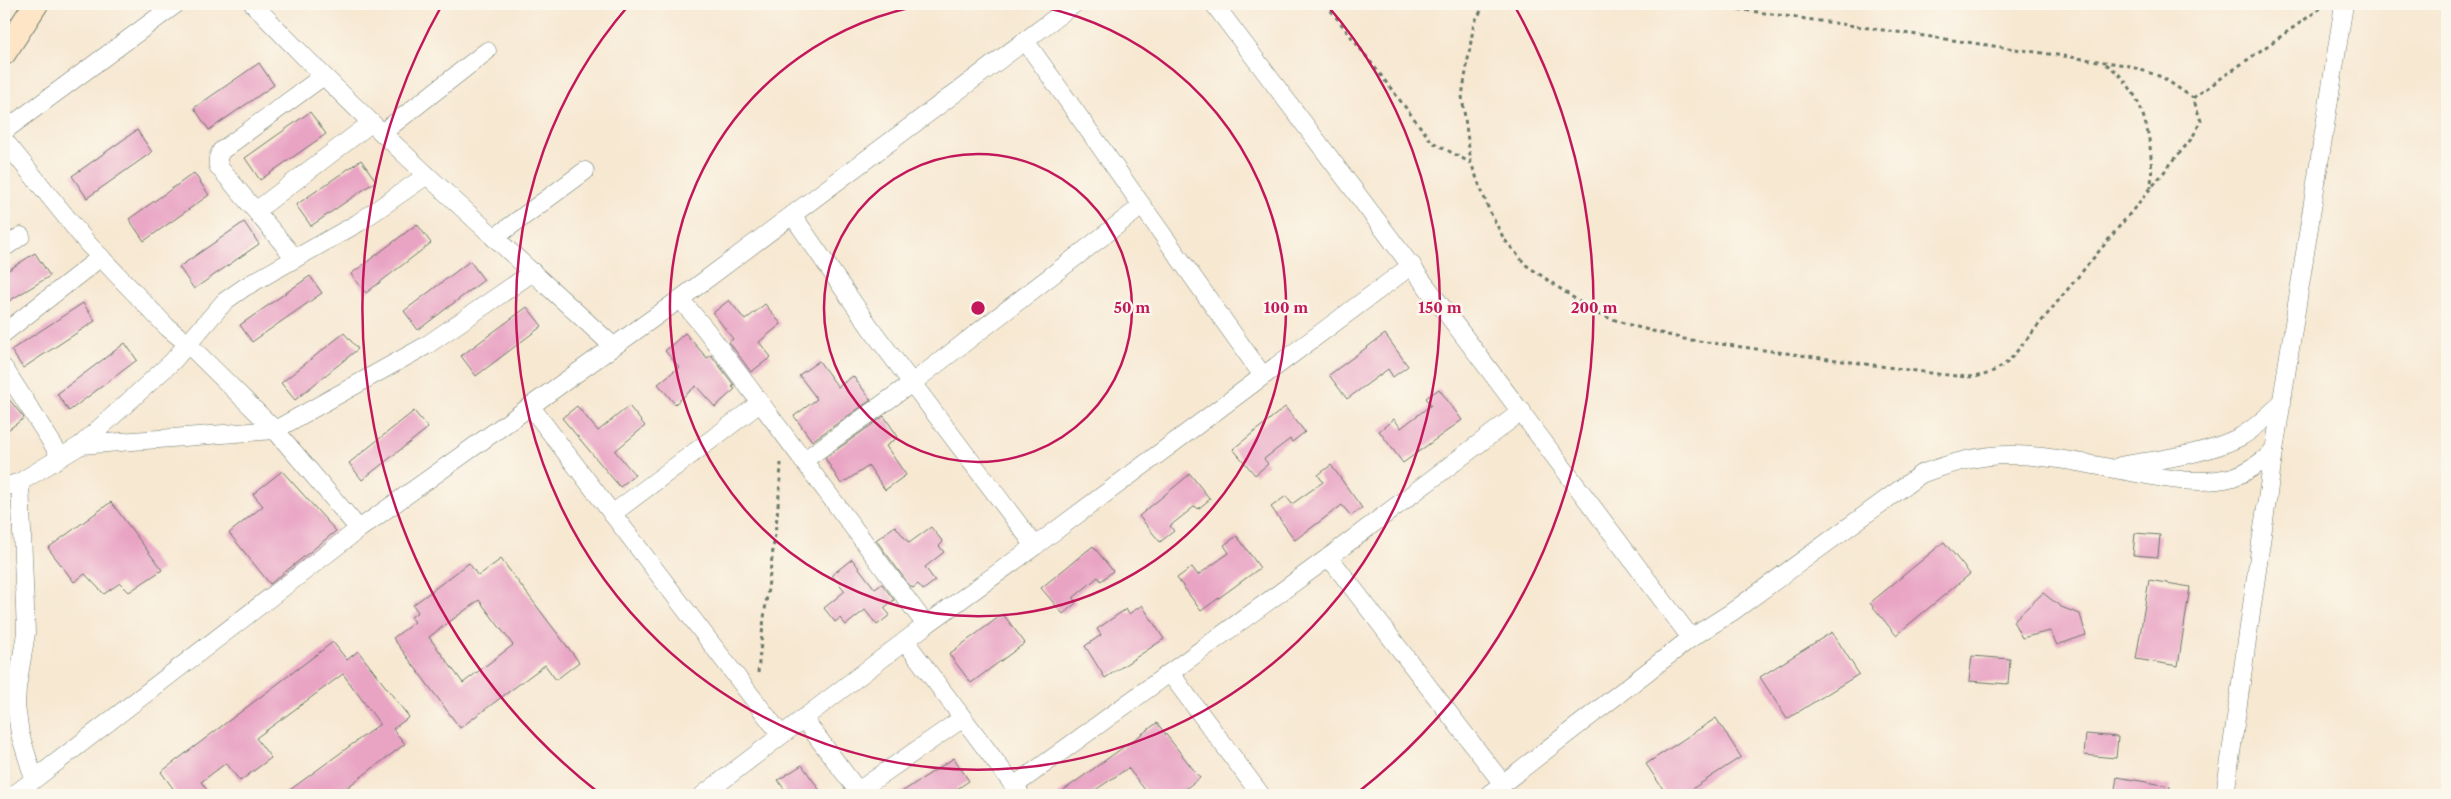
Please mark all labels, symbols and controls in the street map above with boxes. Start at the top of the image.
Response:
text: 50 m [1114,298,1150,317]
text: 100 m [1264,298,1308,317]
text: 150 m [1418,298,1462,317]
text: 200 m [1571,298,1617,317]
centre of rings [969,299,987,317]

